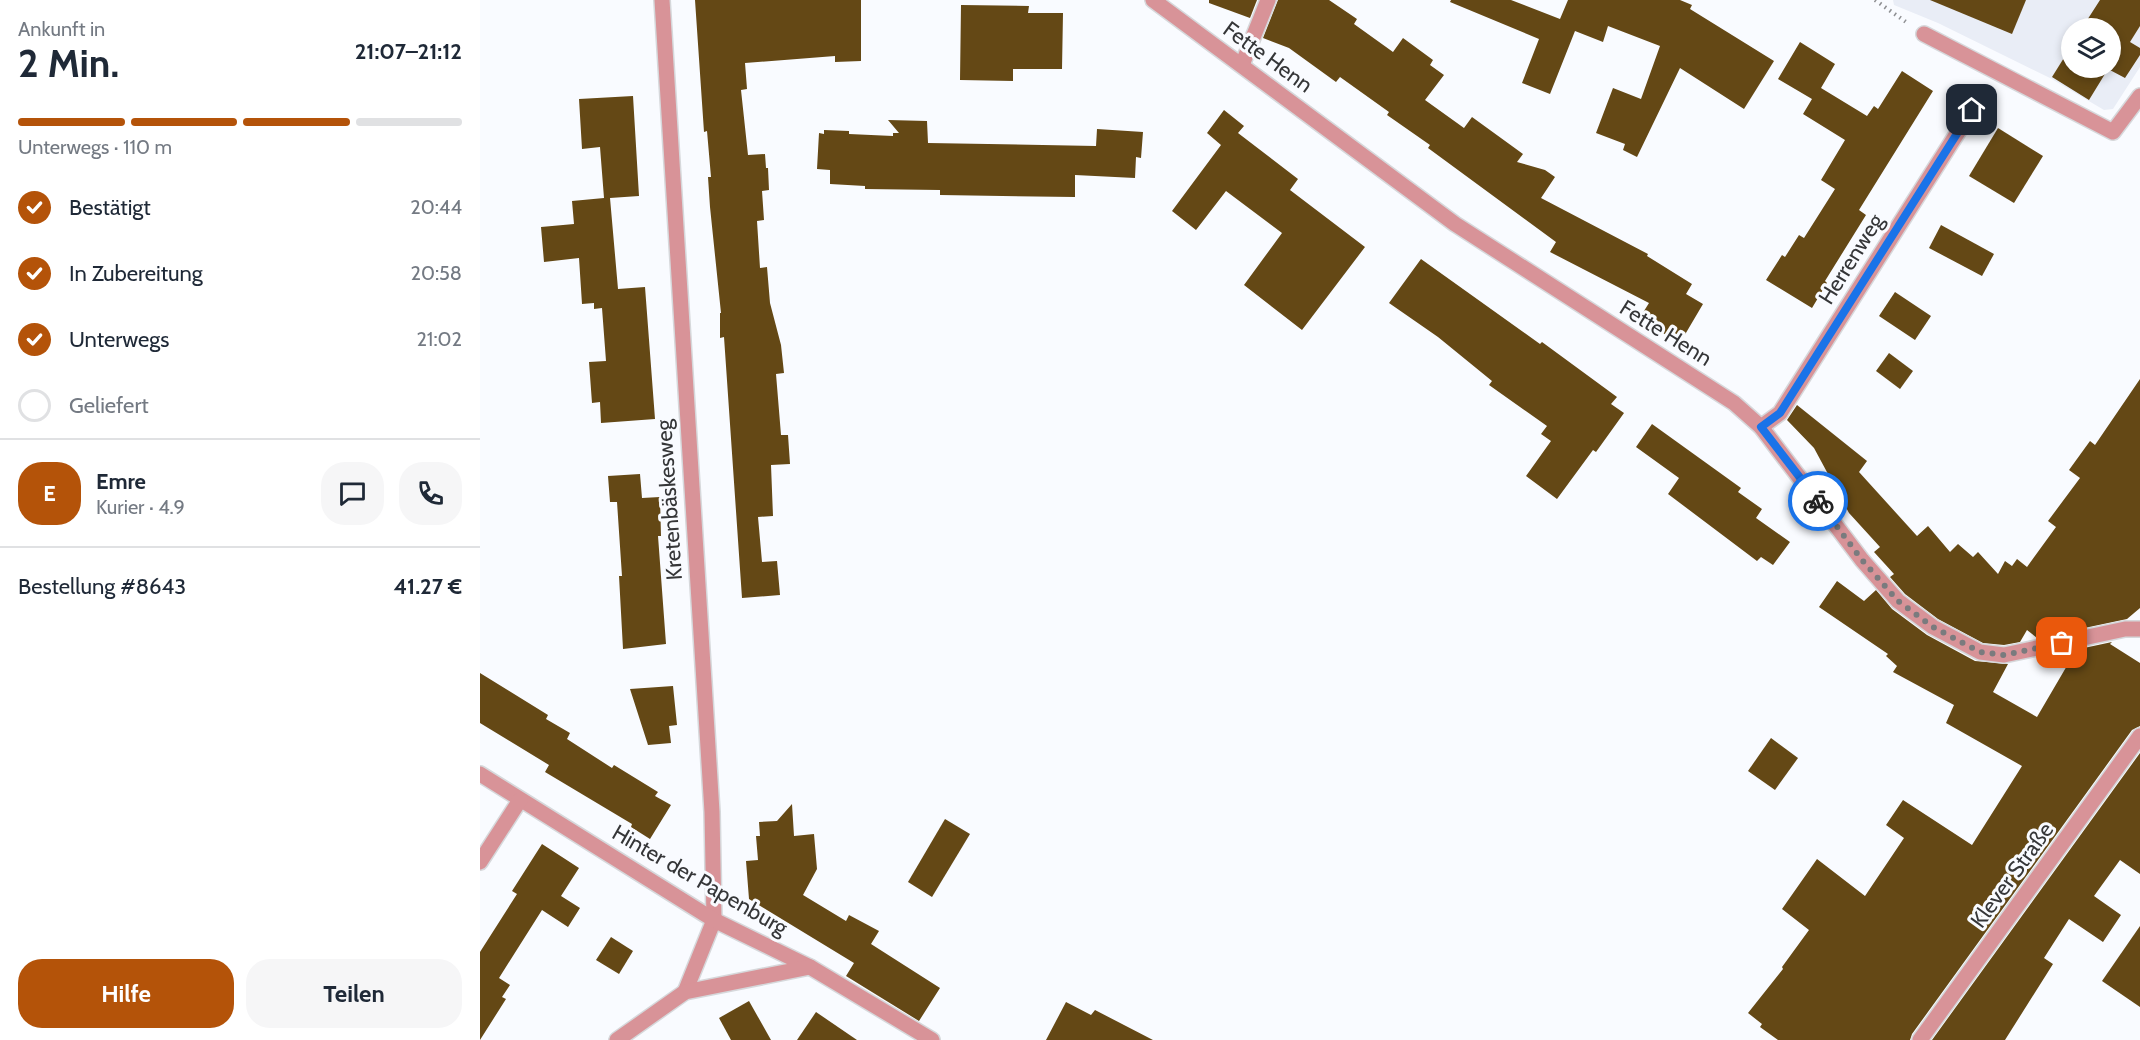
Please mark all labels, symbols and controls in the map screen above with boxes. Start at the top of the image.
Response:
street label: Fette Henn [1218,16,1318,98]
text: Ankunft in [18,17,105,41]
map controls [2061,18,2121,78]
button: layers [2061,18,2121,78]
text: 21:07–21:12 [355,38,462,65]
text: 2 Min. [18,39,119,87]
pin [1946,84,1997,135]
icon: home [1955,93,1988,126]
text: Unterwegs · 110 m [18,135,172,159]
icon: check [18,191,51,224]
text: Bestätigt [69,194,151,221]
text: 20:44 [410,195,462,219]
street label: Herrenweg [1813,208,1890,309]
icon: check [18,257,51,290]
text: In Zubereitung [69,260,203,287]
text: 20:58 [410,261,462,285]
street label: Fette Henn [1615,294,1717,372]
icon: check [18,323,51,356]
text: Unterwegs [69,326,169,353]
text: 21:02 [416,327,462,351]
text: Geliefert [69,392,149,419]
street label: Kretenbäskesweg [650,418,688,581]
button: chat [321,462,384,525]
button: phone [399,462,462,525]
text: Emre [96,468,146,495]
courier [1788,471,1848,531]
text: E [43,480,56,507]
icon: bike [1802,485,1835,518]
text: Kurier · 4.9 [96,495,185,519]
text: Bestellung #8643 [18,573,186,600]
text: 41.27 € [394,573,462,600]
pin [2036,617,2087,668]
icon: bag [2045,626,2078,659]
street label: Klever Straße [1965,817,2059,933]
street label: Hinter der Papenburg [607,819,793,942]
button: Hilfe [18,959,234,1028]
button: Teilen [246,959,462,1028]

